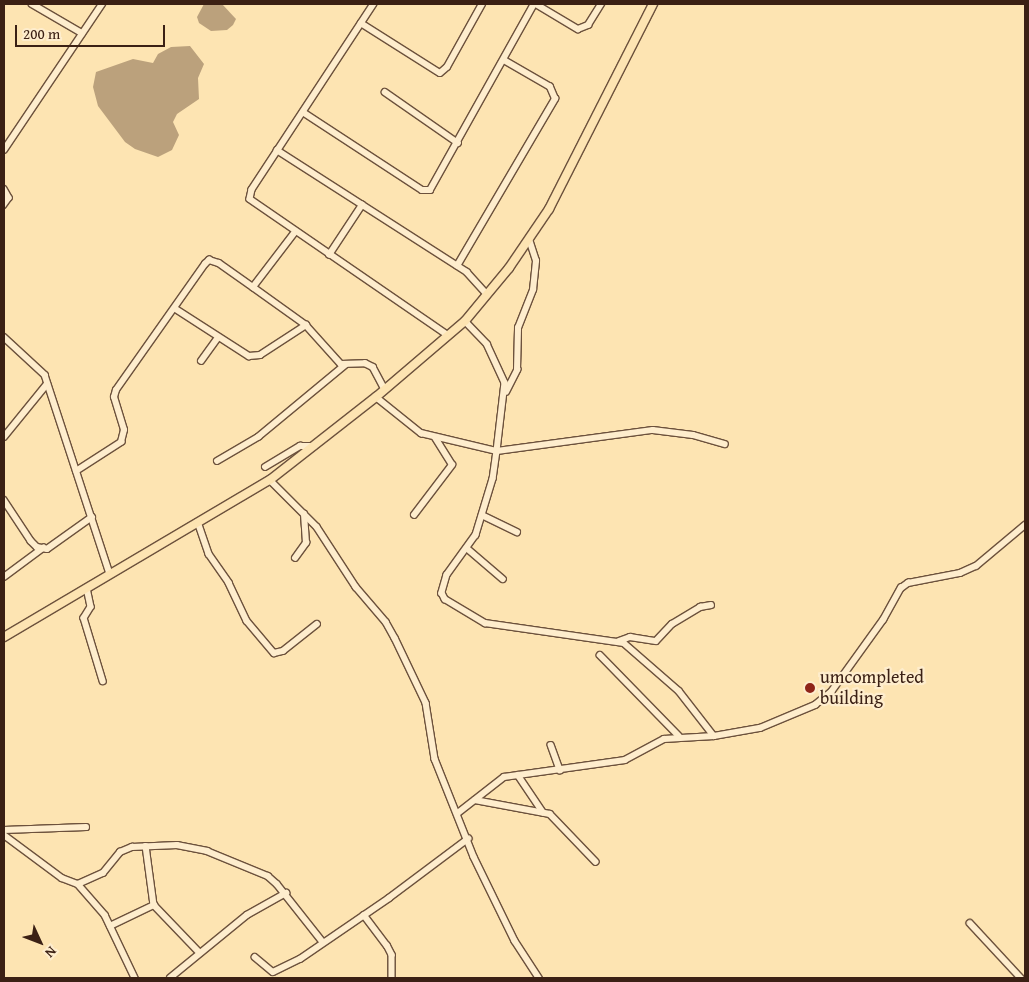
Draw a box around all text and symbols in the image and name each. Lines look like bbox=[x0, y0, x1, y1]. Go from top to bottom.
scale bar bbox=[18, 15, 168, 47]
text: 200 m bbox=[23, 23, 60, 44]
place label: umcompleted building bbox=[820, 667, 924, 710]
marker: umcompleted building bbox=[804, 682, 816, 694]
north arrow bbox=[15, 917, 65, 967]
text: N bbox=[40, 942, 61, 962]

